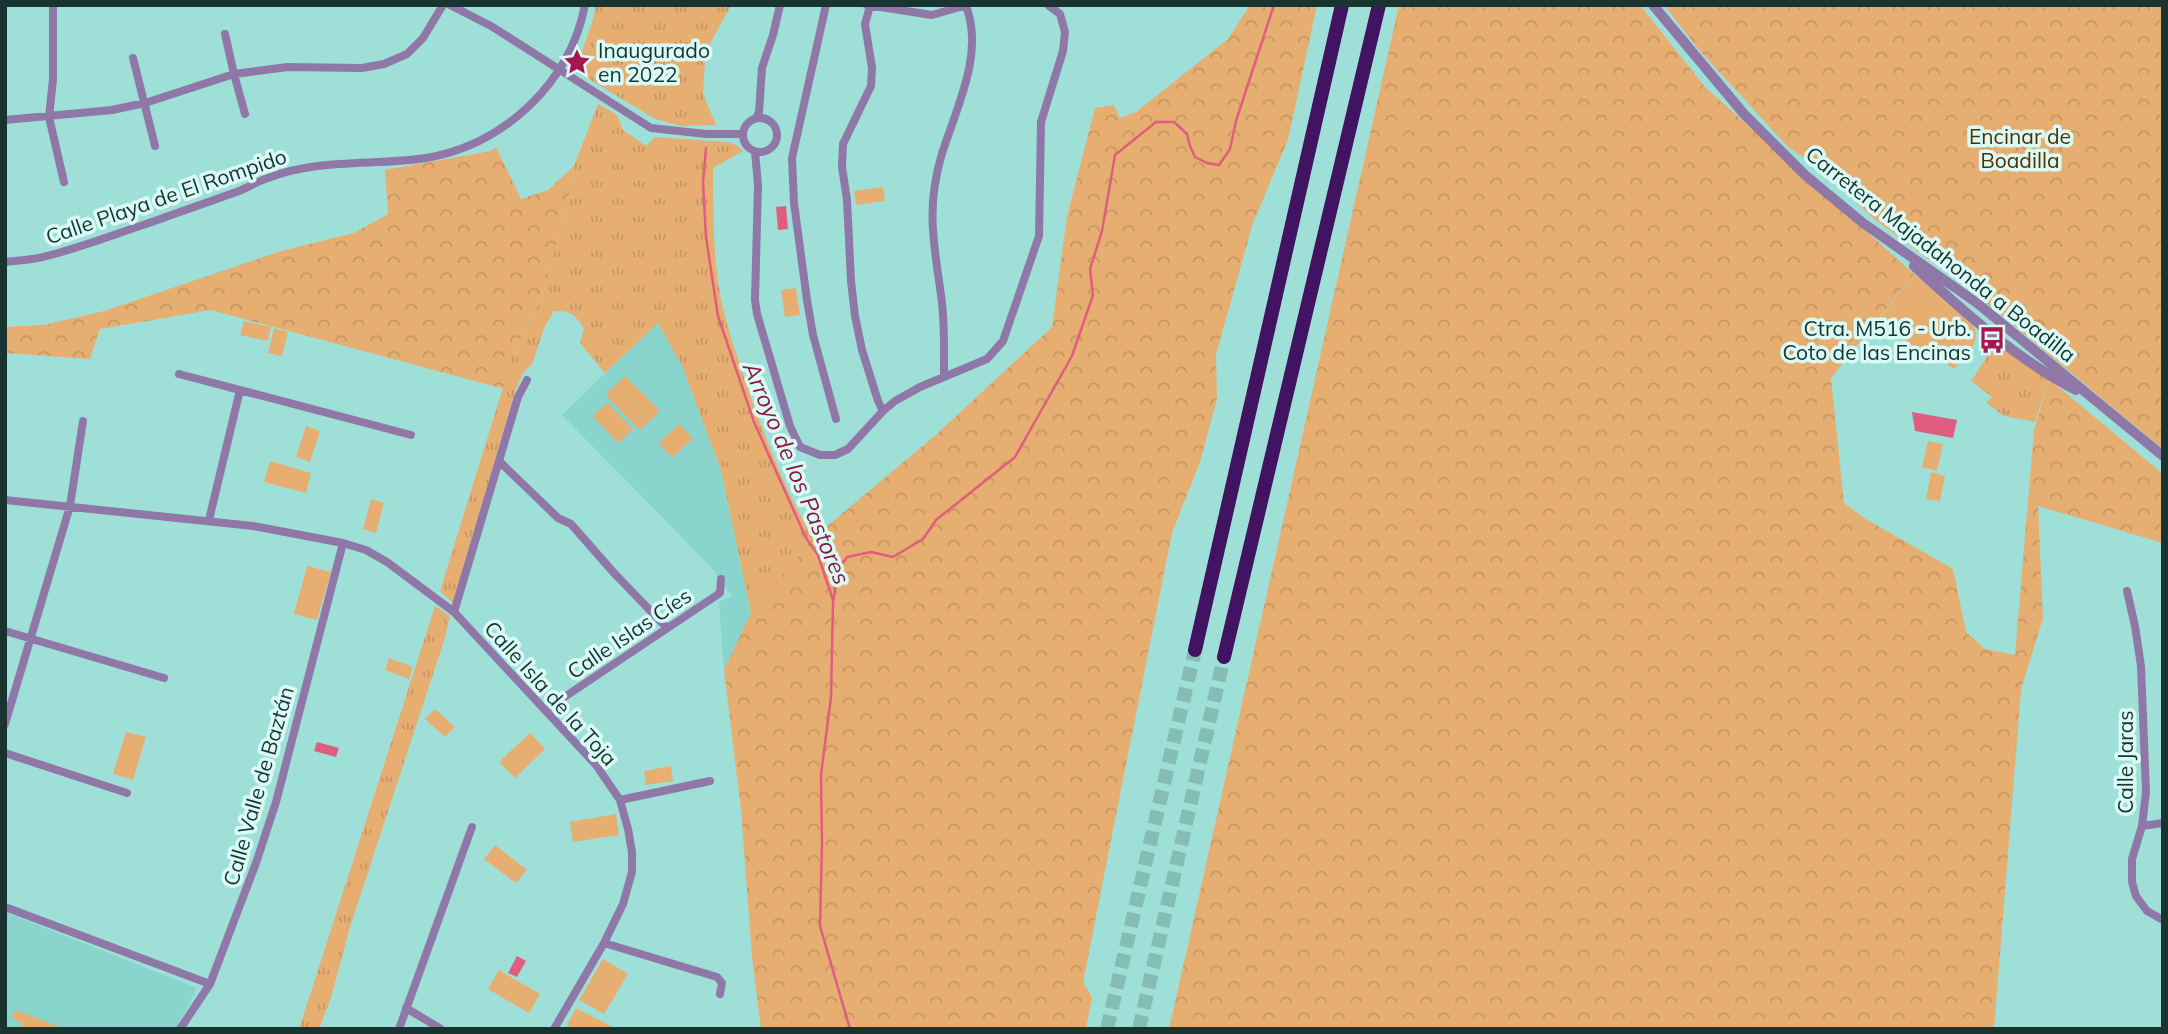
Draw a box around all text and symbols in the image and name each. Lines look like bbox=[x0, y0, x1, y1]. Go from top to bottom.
place label: Inaugurado en 2022 bbox=[598, 37, 710, 87]
place icon: Inaugurado en 2022 bbox=[562, 47, 592, 77]
park label: Encinar de Boadilla bbox=[1969, 123, 2071, 173]
street label: Carretera Majadahonda a Boadilla bbox=[1801, 141, 2081, 367]
street label: Calle Playa de El Rompido bbox=[42, 143, 290, 249]
place label: Ctra. M516 - Urb. Coto de las Encinas bbox=[1782, 315, 1971, 365]
bus stop icon: Ctra. M516 - Urb. Coto de las Encinas bbox=[1977, 325, 2007, 355]
water label: Arroyo de los Pastores bbox=[737, 357, 857, 589]
street label: Calle Islas Cíes bbox=[562, 582, 696, 684]
street label: Calle Isla de la Toja bbox=[479, 615, 623, 771]
street label: Calle Valle de Baztán bbox=[217, 683, 299, 889]
street label: Calle Jaras bbox=[2112, 710, 2138, 814]

